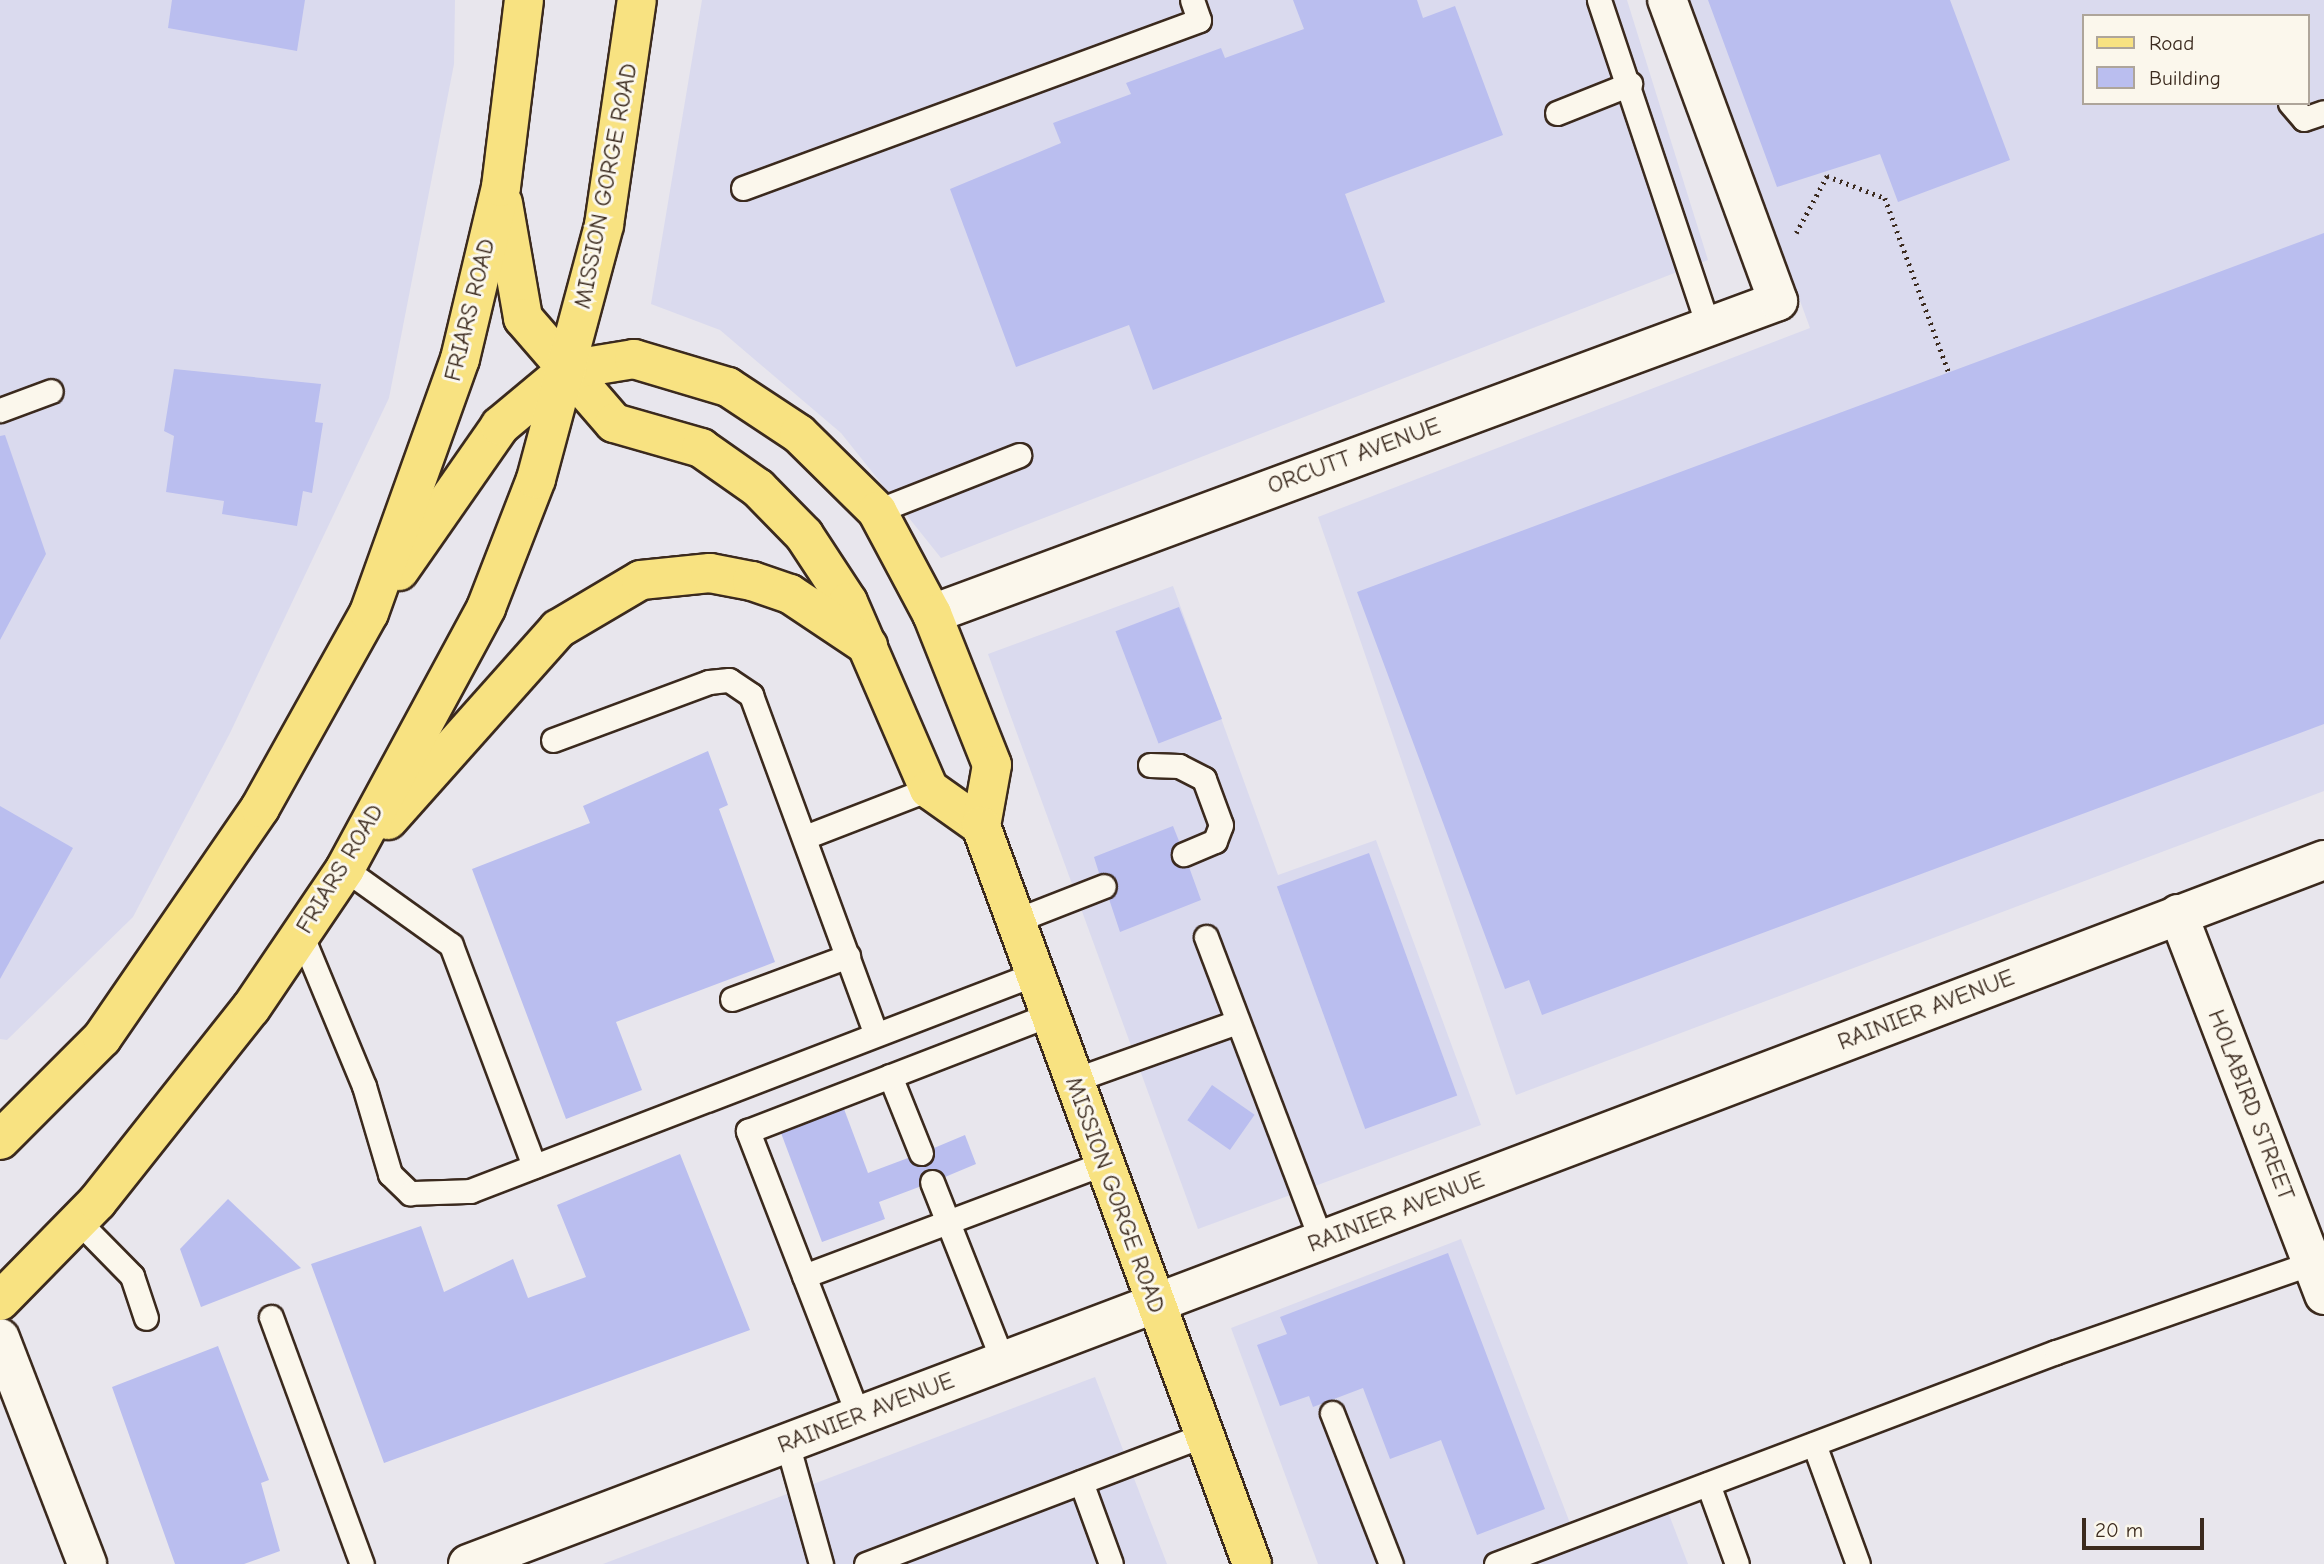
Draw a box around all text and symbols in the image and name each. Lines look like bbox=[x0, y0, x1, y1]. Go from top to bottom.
legend bbox=[2082, 14, 2310, 105]
text: Road bbox=[2149, 31, 2194, 55]
street label: MISSION GORGE ROAD bbox=[568, 61, 644, 311]
text: Building bbox=[2149, 66, 2221, 90]
street label: FRIARS ROAD bbox=[438, 236, 502, 384]
street label: ORCUTT AVENUE bbox=[1264, 411, 1444, 501]
street label: FRIARS ROAD bbox=[290, 799, 390, 939]
street label: RAINIER AVENUE bbox=[1834, 963, 2018, 1057]
street label: HOLABIRD STREET bbox=[2201, 1006, 2301, 1204]
street label: MISSION GORGE ROAD bbox=[1059, 1073, 1171, 1317]
street label: RAINIER AVENUE bbox=[1304, 1165, 1488, 1259]
street label: RAINIER AVENUE bbox=[774, 1366, 958, 1460]
scale bar bbox=[2086, 1504, 2208, 1548]
text: 20 m bbox=[2095, 1518, 2143, 1542]

